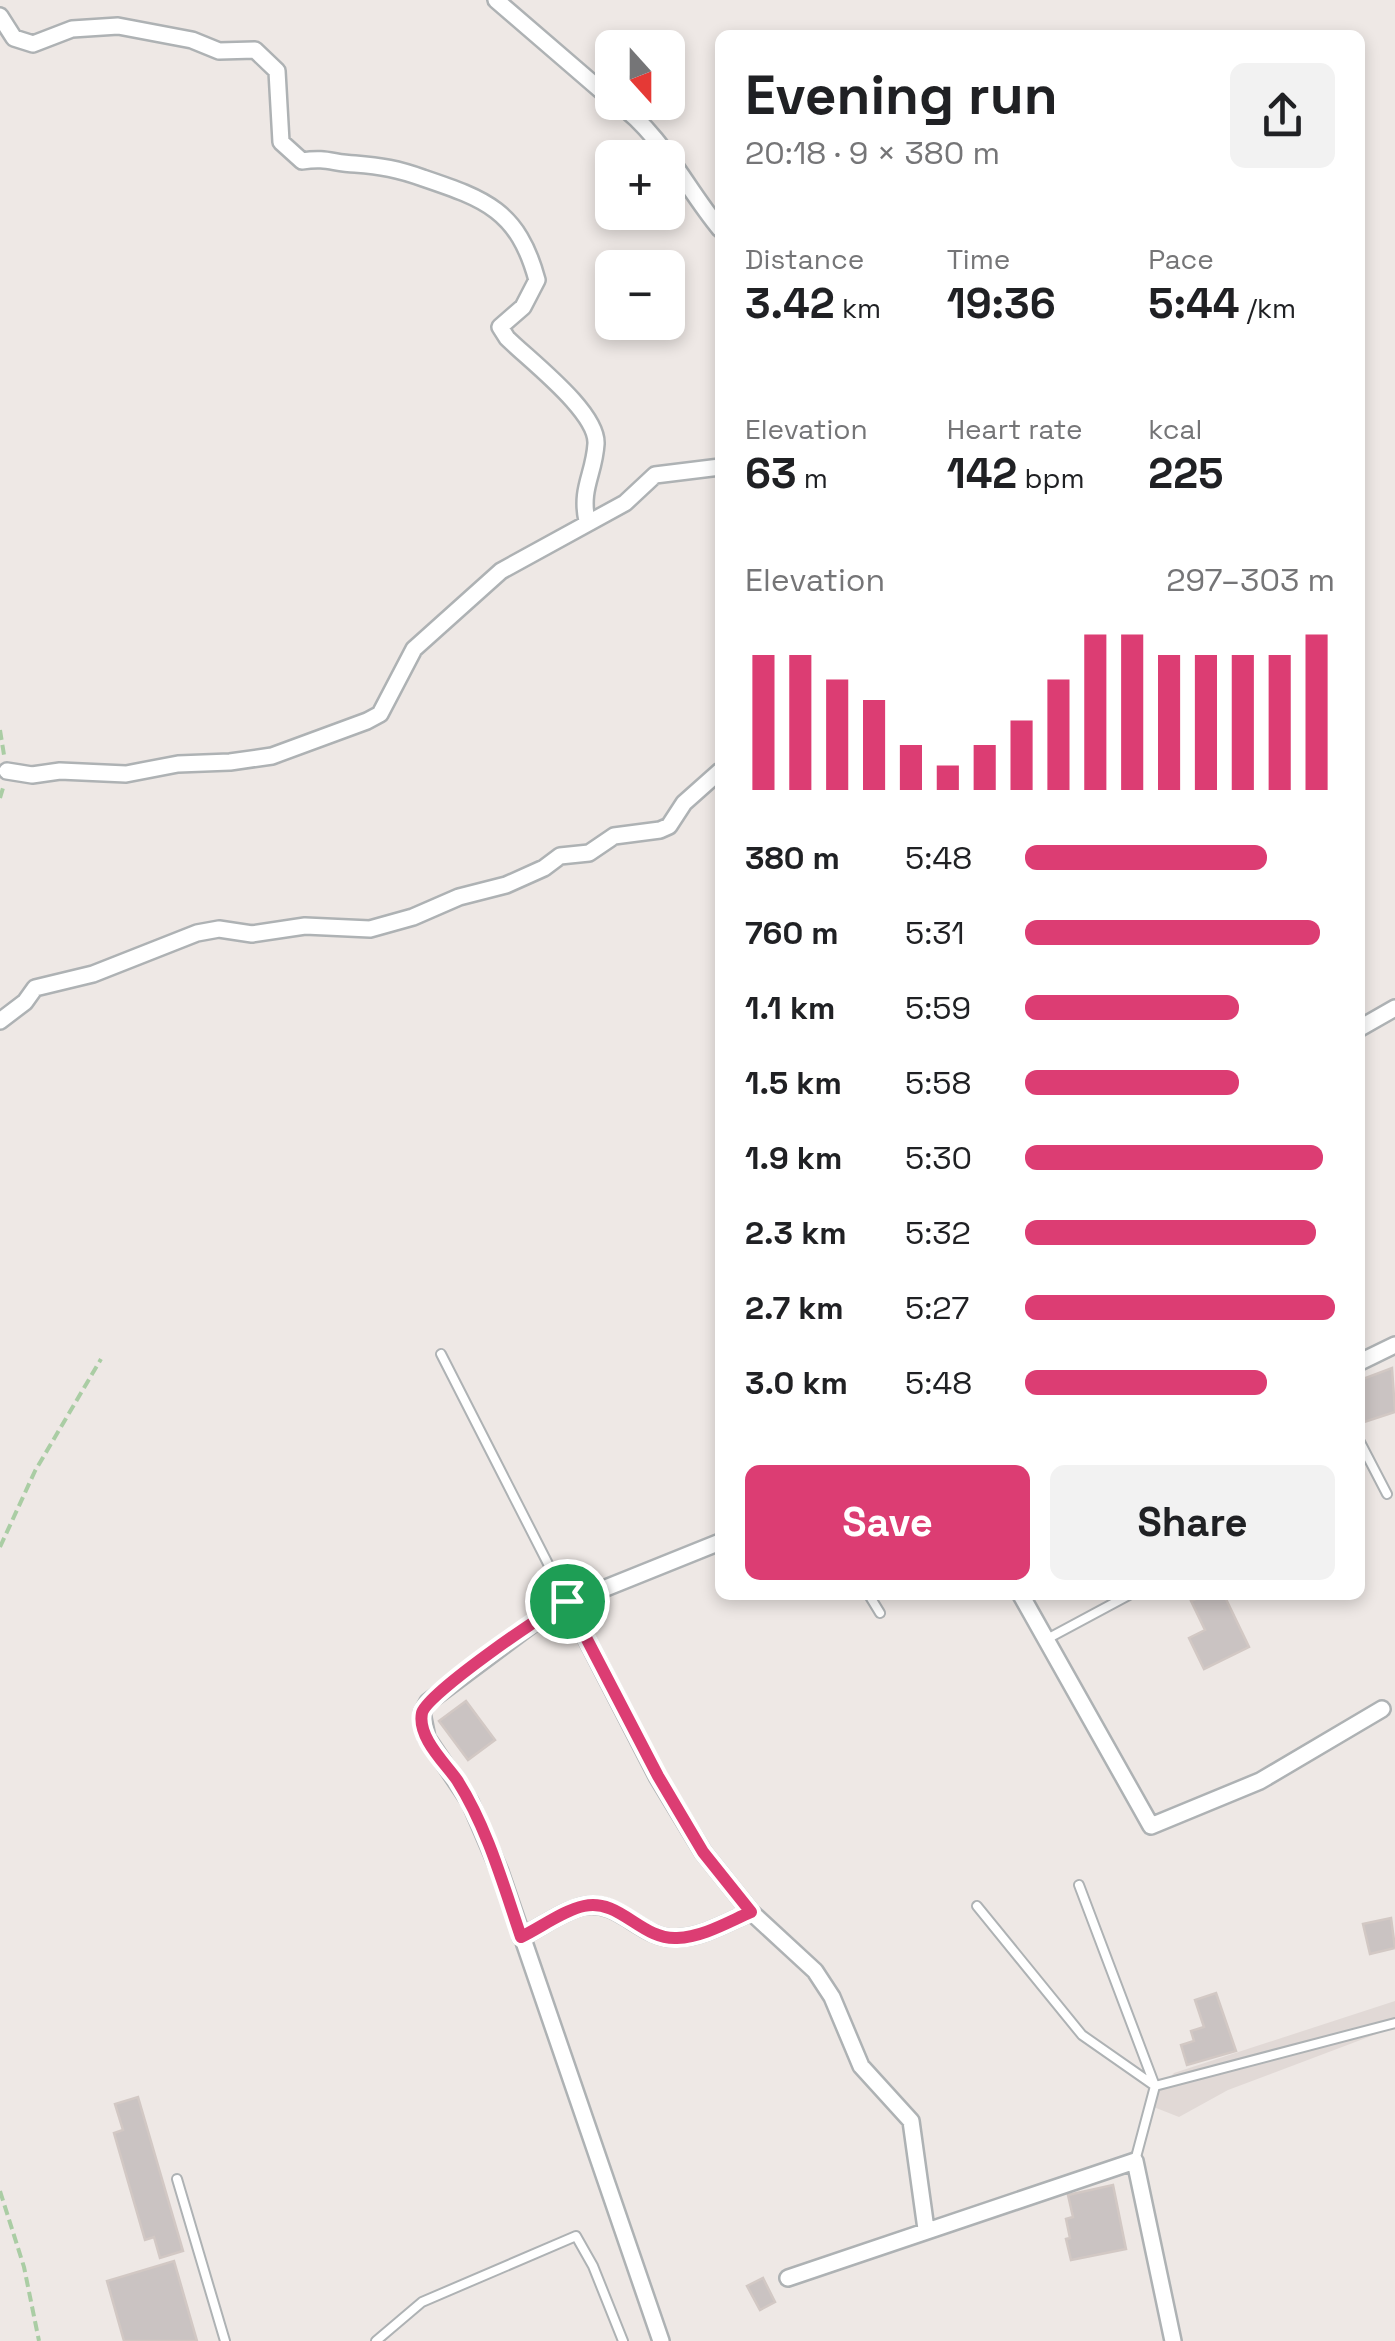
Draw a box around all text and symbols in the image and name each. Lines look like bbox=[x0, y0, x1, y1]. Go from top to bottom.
north arrow bbox=[595, 30, 685, 120]
map controls bbox=[595, 30, 685, 340]
text: Evening run bbox=[745, 60, 1058, 130]
button: share bbox=[1230, 63, 1335, 168]
text: 20:18 · 9 × 380 m bbox=[745, 133, 1000, 173]
button: + bbox=[595, 140, 685, 230]
text: Distance bbox=[745, 241, 864, 277]
text: Time bbox=[947, 241, 1010, 277]
text: Pace bbox=[1148, 241, 1214, 277]
button: − bbox=[595, 250, 685, 340]
text: 3.42 bbox=[745, 277, 835, 330]
text: 19:36 bbox=[947, 277, 1056, 330]
text: 5:44 bbox=[1148, 277, 1239, 330]
text: km bbox=[835, 290, 881, 326]
text: /km bbox=[1239, 290, 1296, 326]
text: Elevation bbox=[745, 411, 868, 447]
text: Heart rate bbox=[947, 411, 1083, 447]
text: kcal bbox=[1148, 411, 1202, 447]
text: 63 bbox=[745, 447, 797, 500]
text: 142 bbox=[947, 447, 1017, 500]
text: 225 bbox=[1148, 447, 1223, 500]
text: m bbox=[797, 460, 828, 496]
text: bpm bbox=[1017, 460, 1085, 496]
text: Elevation bbox=[745, 560, 885, 600]
text: 297–303 m bbox=[1166, 560, 1335, 600]
text: 380 m bbox=[745, 838, 840, 878]
text: 5:48 bbox=[905, 838, 972, 878]
text: 760 m bbox=[745, 913, 839, 953]
text: 5:31 bbox=[905, 913, 965, 953]
text: 1.1 km bbox=[745, 988, 835, 1028]
text: 5:59 bbox=[905, 988, 971, 1028]
text: 1.5 km bbox=[745, 1063, 842, 1103]
text: 5:58 bbox=[905, 1063, 971, 1103]
text: 1.9 km bbox=[745, 1138, 842, 1178]
text: 5:30 bbox=[905, 1138, 972, 1178]
text: 2.3 km bbox=[745, 1213, 847, 1253]
text: 5:32 bbox=[905, 1213, 971, 1253]
text: 2.7 km bbox=[745, 1288, 844, 1328]
text: 5:27 bbox=[905, 1288, 969, 1328]
text: 3.0 km bbox=[745, 1363, 848, 1403]
text: 5:48 bbox=[905, 1363, 972, 1403]
button: Save bbox=[745, 1465, 1030, 1580]
button: Share bbox=[1050, 1465, 1335, 1580]
pin bbox=[525, 1559, 610, 1644]
icon: arrive bbox=[540, 1574, 595, 1629]

